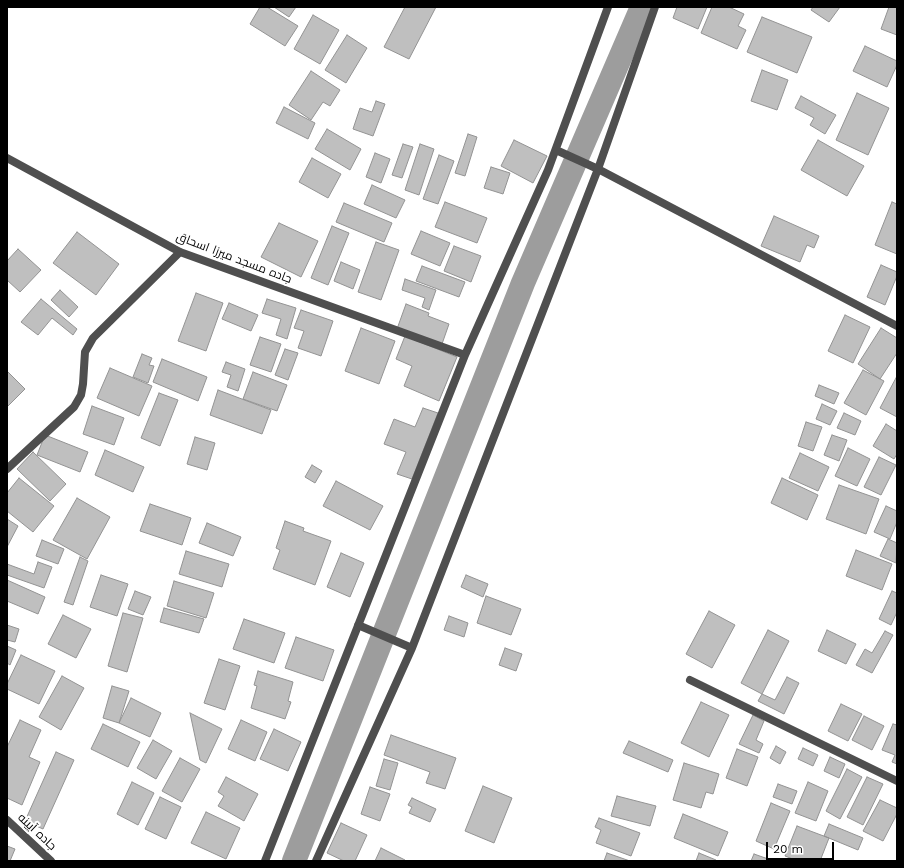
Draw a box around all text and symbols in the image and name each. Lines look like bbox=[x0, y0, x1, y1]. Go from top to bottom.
street label: جاده مسجد ميرزا اسحاق bbox=[174, 229, 294, 287]
street label: جاده آیینه bbox=[15, 811, 59, 853]
scale bar bbox=[768, 834, 836, 860]
text: 20 m bbox=[773, 842, 803, 856]

